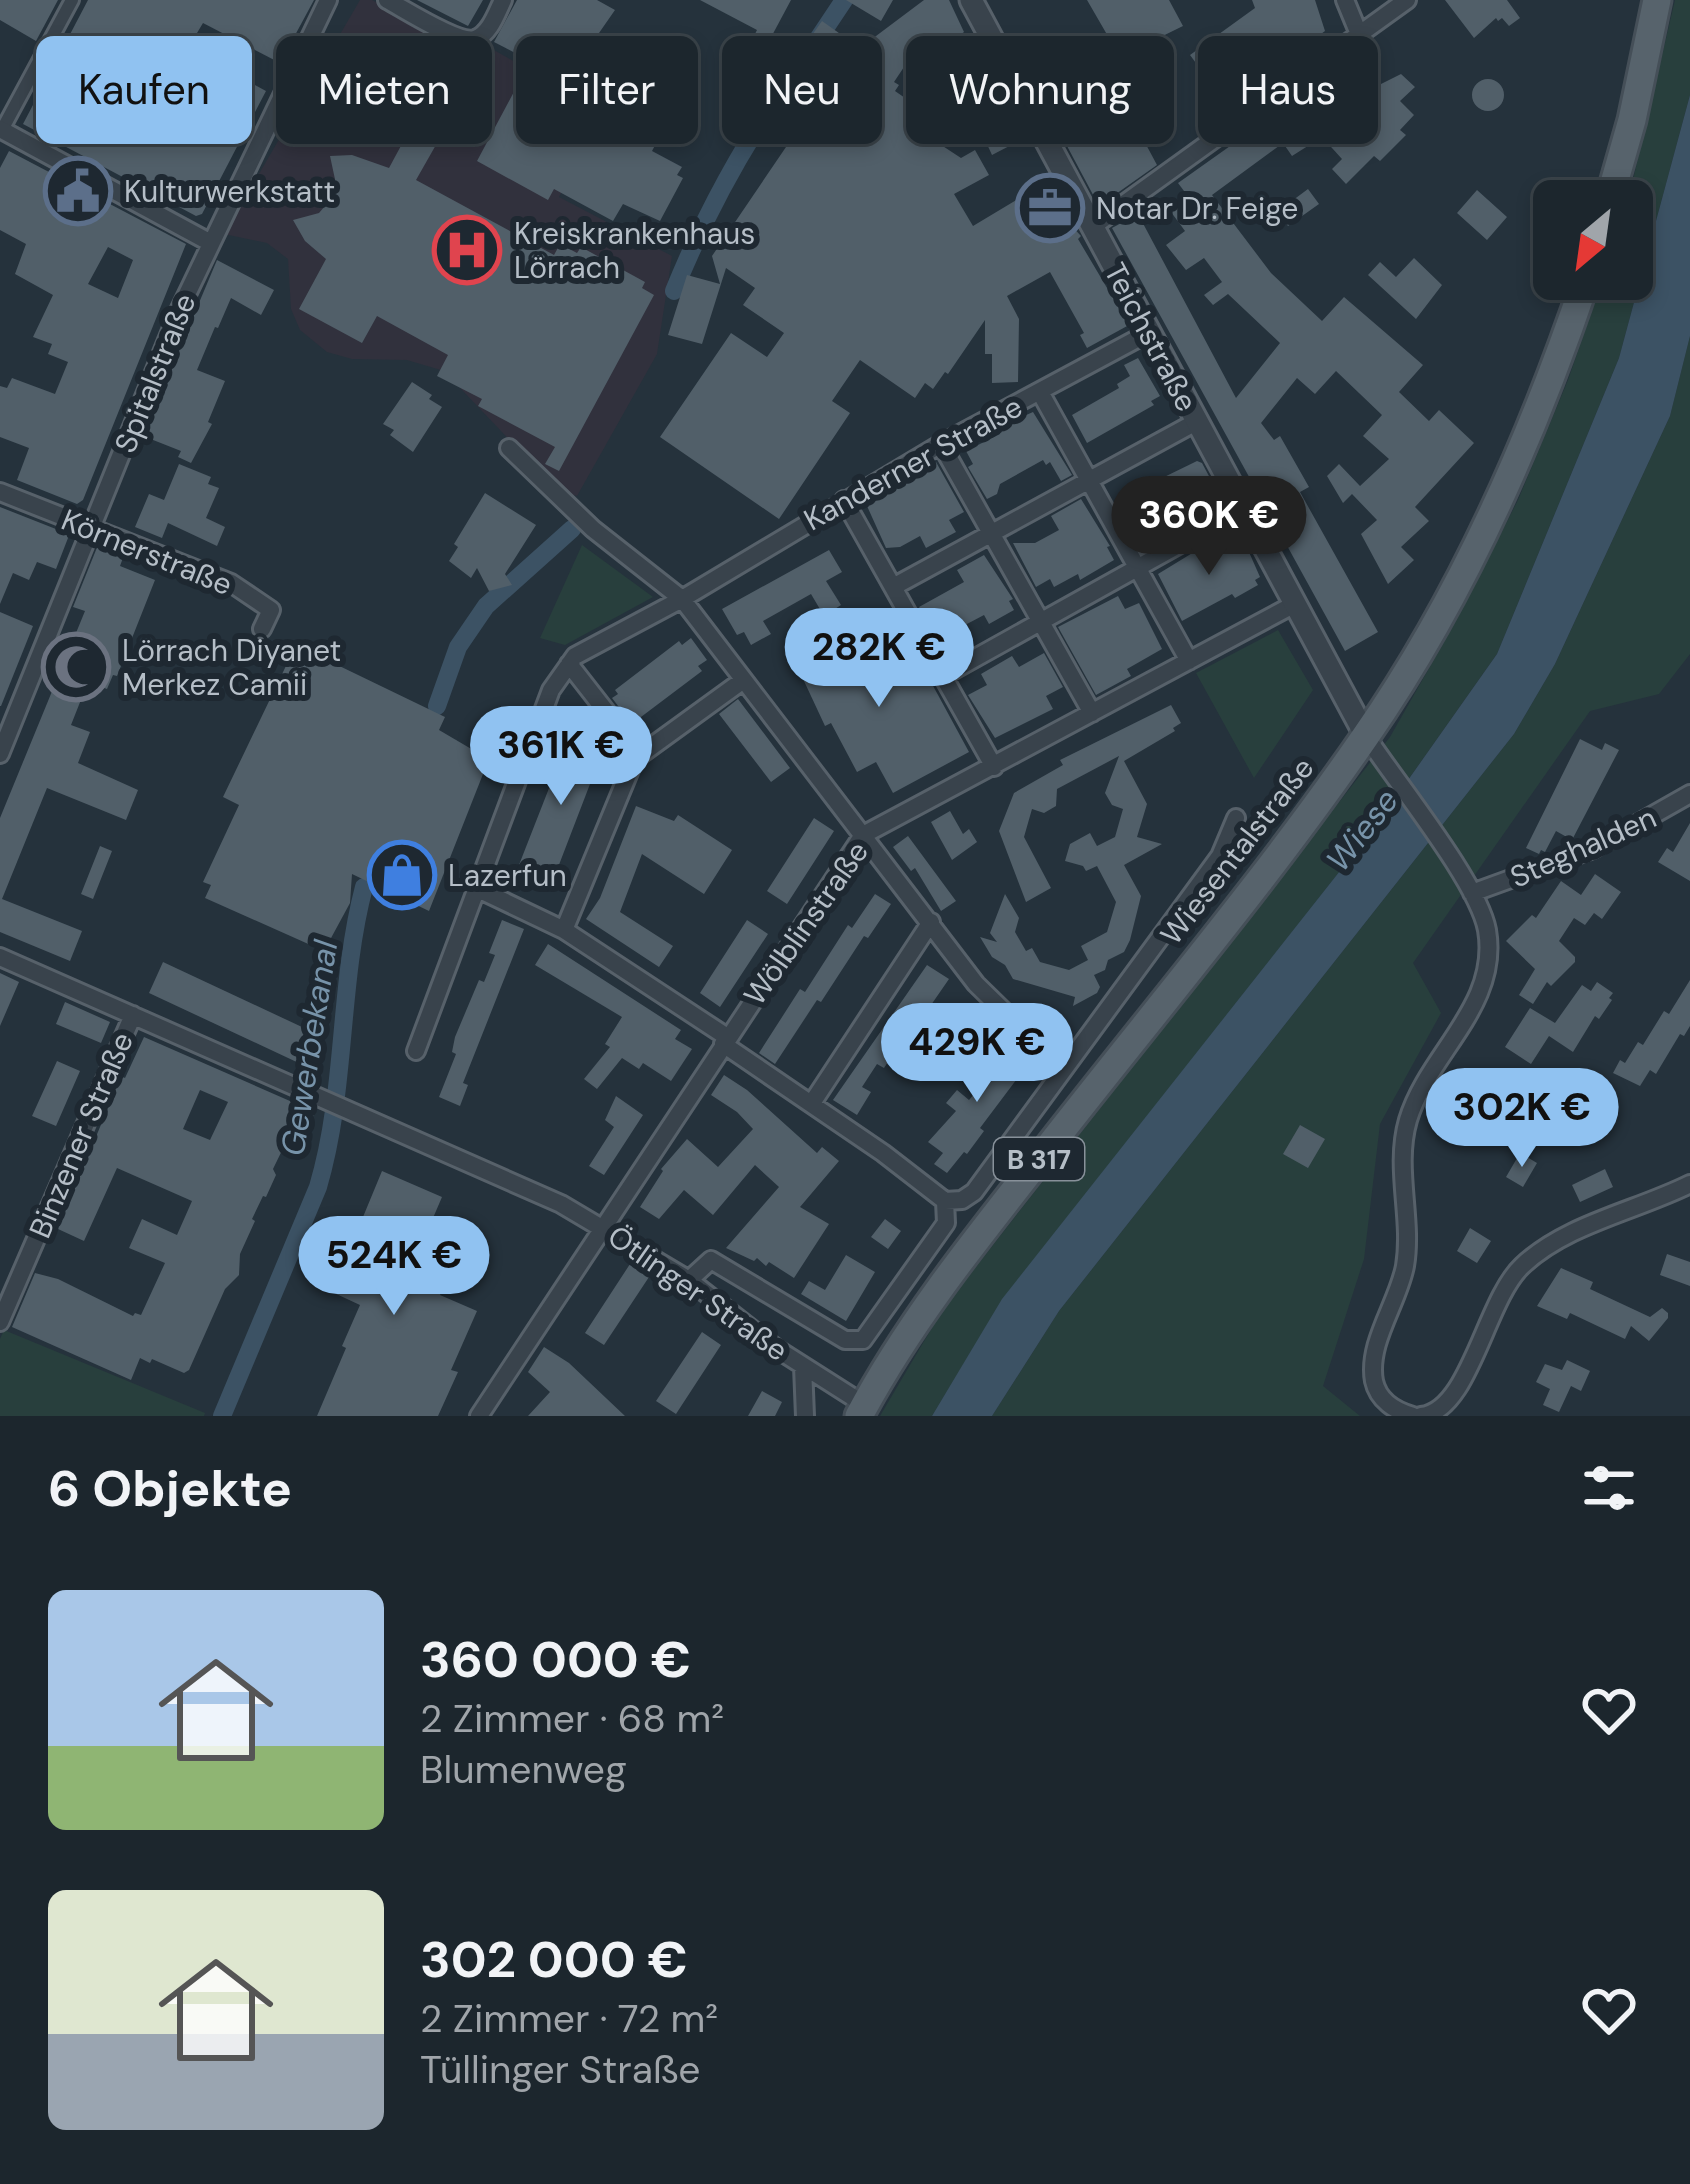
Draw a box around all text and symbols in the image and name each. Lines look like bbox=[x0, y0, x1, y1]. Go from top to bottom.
chip: Kaufen bbox=[36, 36, 252, 144]
chip: Mieten bbox=[276, 36, 492, 144]
chip: Filter bbox=[516, 36, 698, 144]
chip: Neu bbox=[722, 36, 882, 144]
chip: Wohnung bbox=[906, 36, 1174, 144]
chip: Haus bbox=[1198, 36, 1378, 144]
public building icon: Kulturwerkstatt bbox=[43, 156, 113, 226]
place label: Kulturwerkstatt bbox=[124, 172, 335, 211]
office icon: Notar Dr. Feige bbox=[1015, 173, 1085, 243]
north arrow bbox=[1533, 180, 1653, 300]
map controls bbox=[1533, 180, 1653, 300]
place label: Notar Dr. Feige bbox=[1096, 189, 1298, 228]
place label: Kreiskrankenhaus Lörrach bbox=[514, 214, 755, 287]
hospital icon: Kreiskrankenhaus Lörrach bbox=[432, 215, 502, 285]
street label: Teichstraße bbox=[1096, 256, 1206, 418]
street label: Spitalstraße bbox=[105, 288, 205, 458]
street label: Kanderner Straße bbox=[797, 387, 1029, 539]
pin: 360K € bbox=[1111, 476, 1307, 578]
text: 360K € bbox=[1138, 489, 1280, 540]
street label: Körnerstraße bbox=[56, 500, 238, 604]
pin: 282K € bbox=[781, 608, 977, 710]
text: 282K € bbox=[812, 621, 946, 672]
place label: Lörrach Diyanet Merkez Camii bbox=[122, 631, 341, 704]
mosque icon: Lörrach Diyanet Merkez Camii bbox=[41, 632, 111, 702]
pin: 361K € bbox=[463, 706, 659, 808]
text: 361K € bbox=[497, 719, 625, 770]
street label: Wiesentalstraße bbox=[1152, 749, 1322, 953]
water label: Wiese bbox=[1316, 780, 1408, 880]
street label: Steghalden bbox=[1504, 798, 1662, 896]
street label: Wölblinstraße bbox=[735, 833, 877, 1013]
shop icon: Lazerfun bbox=[367, 840, 437, 910]
place label: Lazerfun bbox=[448, 856, 567, 895]
water label: Gewerbekanal bbox=[271, 937, 347, 1159]
pin: 429K € bbox=[879, 1003, 1075, 1105]
text: 429K € bbox=[908, 1016, 1046, 1067]
street label: Binzener Straße bbox=[20, 1026, 142, 1244]
pin: 302K € bbox=[1424, 1068, 1620, 1170]
text: 302K € bbox=[1453, 1081, 1591, 1132]
road number: B 317 bbox=[994, 1138, 1084, 1180]
pin: 524K € bbox=[296, 1216, 492, 1318]
street label: Ötlinger Straße bbox=[600, 1216, 796, 1370]
text: 524K € bbox=[325, 1229, 463, 1280]
text: 6 Objekte bbox=[48, 1455, 292, 1522]
icon: filters bbox=[1576, 1455, 1642, 1521]
text: 360 000 € bbox=[420, 1626, 691, 1693]
icon: home bbox=[144, 1638, 288, 1782]
icon: heart bbox=[1576, 1677, 1642, 1743]
text: 2 Zimmer · 68 m² bbox=[420, 1693, 724, 1744]
text: Blumenweg bbox=[420, 1744, 627, 1795]
text: 302 000 € bbox=[420, 1926, 688, 1993]
icon: home bbox=[144, 1938, 288, 2082]
icon: heart bbox=[1576, 1977, 1642, 2043]
text: 2 Zimmer · 72 m² bbox=[420, 1993, 718, 2044]
text: Tüllinger Straße bbox=[420, 2044, 700, 2095]

